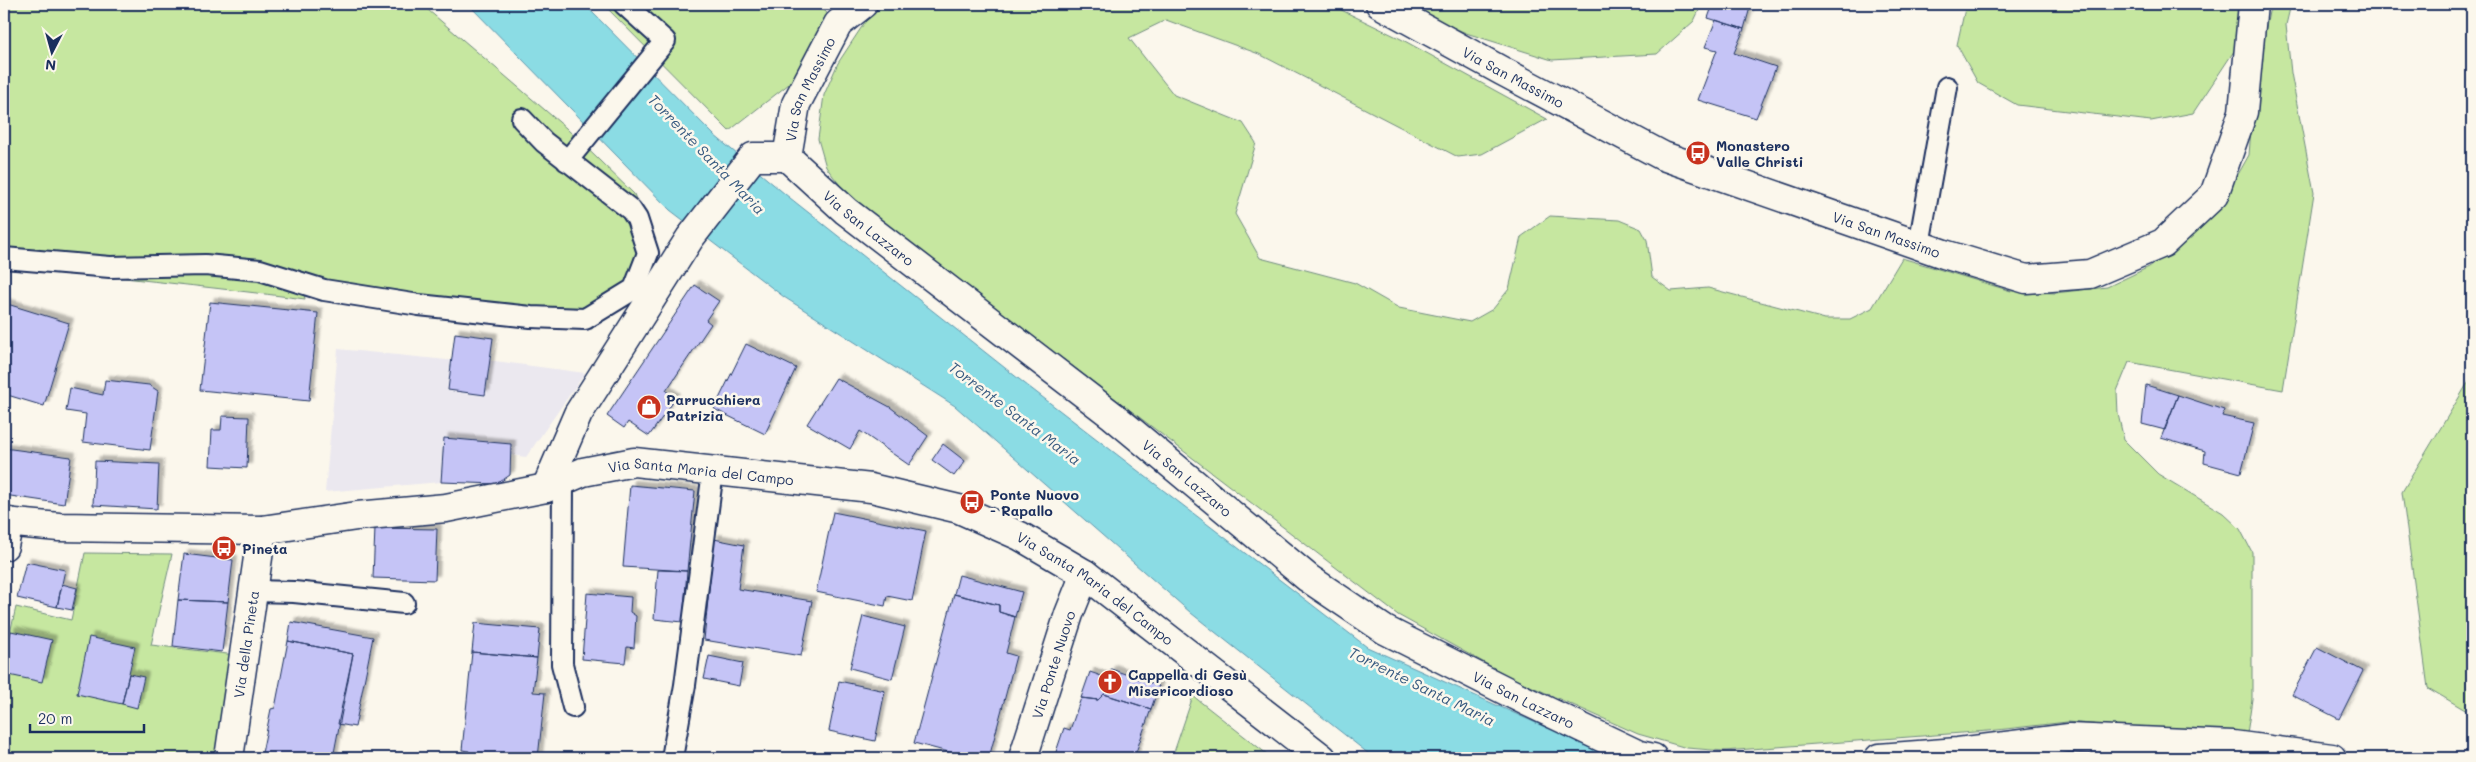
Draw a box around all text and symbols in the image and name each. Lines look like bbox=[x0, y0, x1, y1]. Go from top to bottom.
north arrow bbox=[28, 28, 78, 78]
street label: Via San Massimo bbox=[780, 34, 839, 143]
street label: Via San Massimo bbox=[1459, 42, 1568, 112]
text: N bbox=[44, 55, 57, 75]
water label: Torrente Santa Maria bbox=[644, 89, 770, 219]
place label: Monastero Valle Christi bbox=[1716, 136, 1803, 171]
bus stop icon: Monastero Valle Christi bbox=[1685, 140, 1711, 166]
street label: Via San Lazzaro bbox=[819, 185, 918, 270]
street label: Via San Massimo bbox=[1830, 206, 1943, 261]
water label: Torrente Santa Maria bbox=[945, 357, 1085, 469]
place label: Parrucchiera Patrizia bbox=[666, 390, 761, 425]
shop icon: Parrucchiera Patrizia bbox=[636, 394, 662, 420]
street label: Via San Lazzaro bbox=[1138, 435, 1236, 521]
street label: Via Santa Maria del Campo bbox=[606, 453, 795, 489]
place label: Ponte Nuovo - Rapallo bbox=[990, 485, 1079, 520]
bus stop icon: Ponte Nuovo - Rapallo bbox=[959, 489, 985, 515]
street label: Via Santa Maria del Campo bbox=[1013, 527, 1178, 649]
bus stop icon: Pineta bbox=[211, 535, 237, 561]
place label: Pineta bbox=[242, 539, 288, 558]
street label: Via della Pineta bbox=[228, 589, 263, 699]
street label: Via Ponte Nuovo bbox=[1027, 608, 1079, 721]
water label: Torrente Santa Maria bbox=[1346, 642, 1498, 730]
place label: Cappella di Gesù Misericordioso bbox=[1128, 665, 1247, 700]
street label: Via San Lazzaro bbox=[1470, 666, 1578, 732]
church icon: Cappella di Gesù Misericordioso bbox=[1097, 669, 1123, 695]
scale bar bbox=[30, 702, 144, 734]
text: 20 m bbox=[38, 708, 72, 728]

